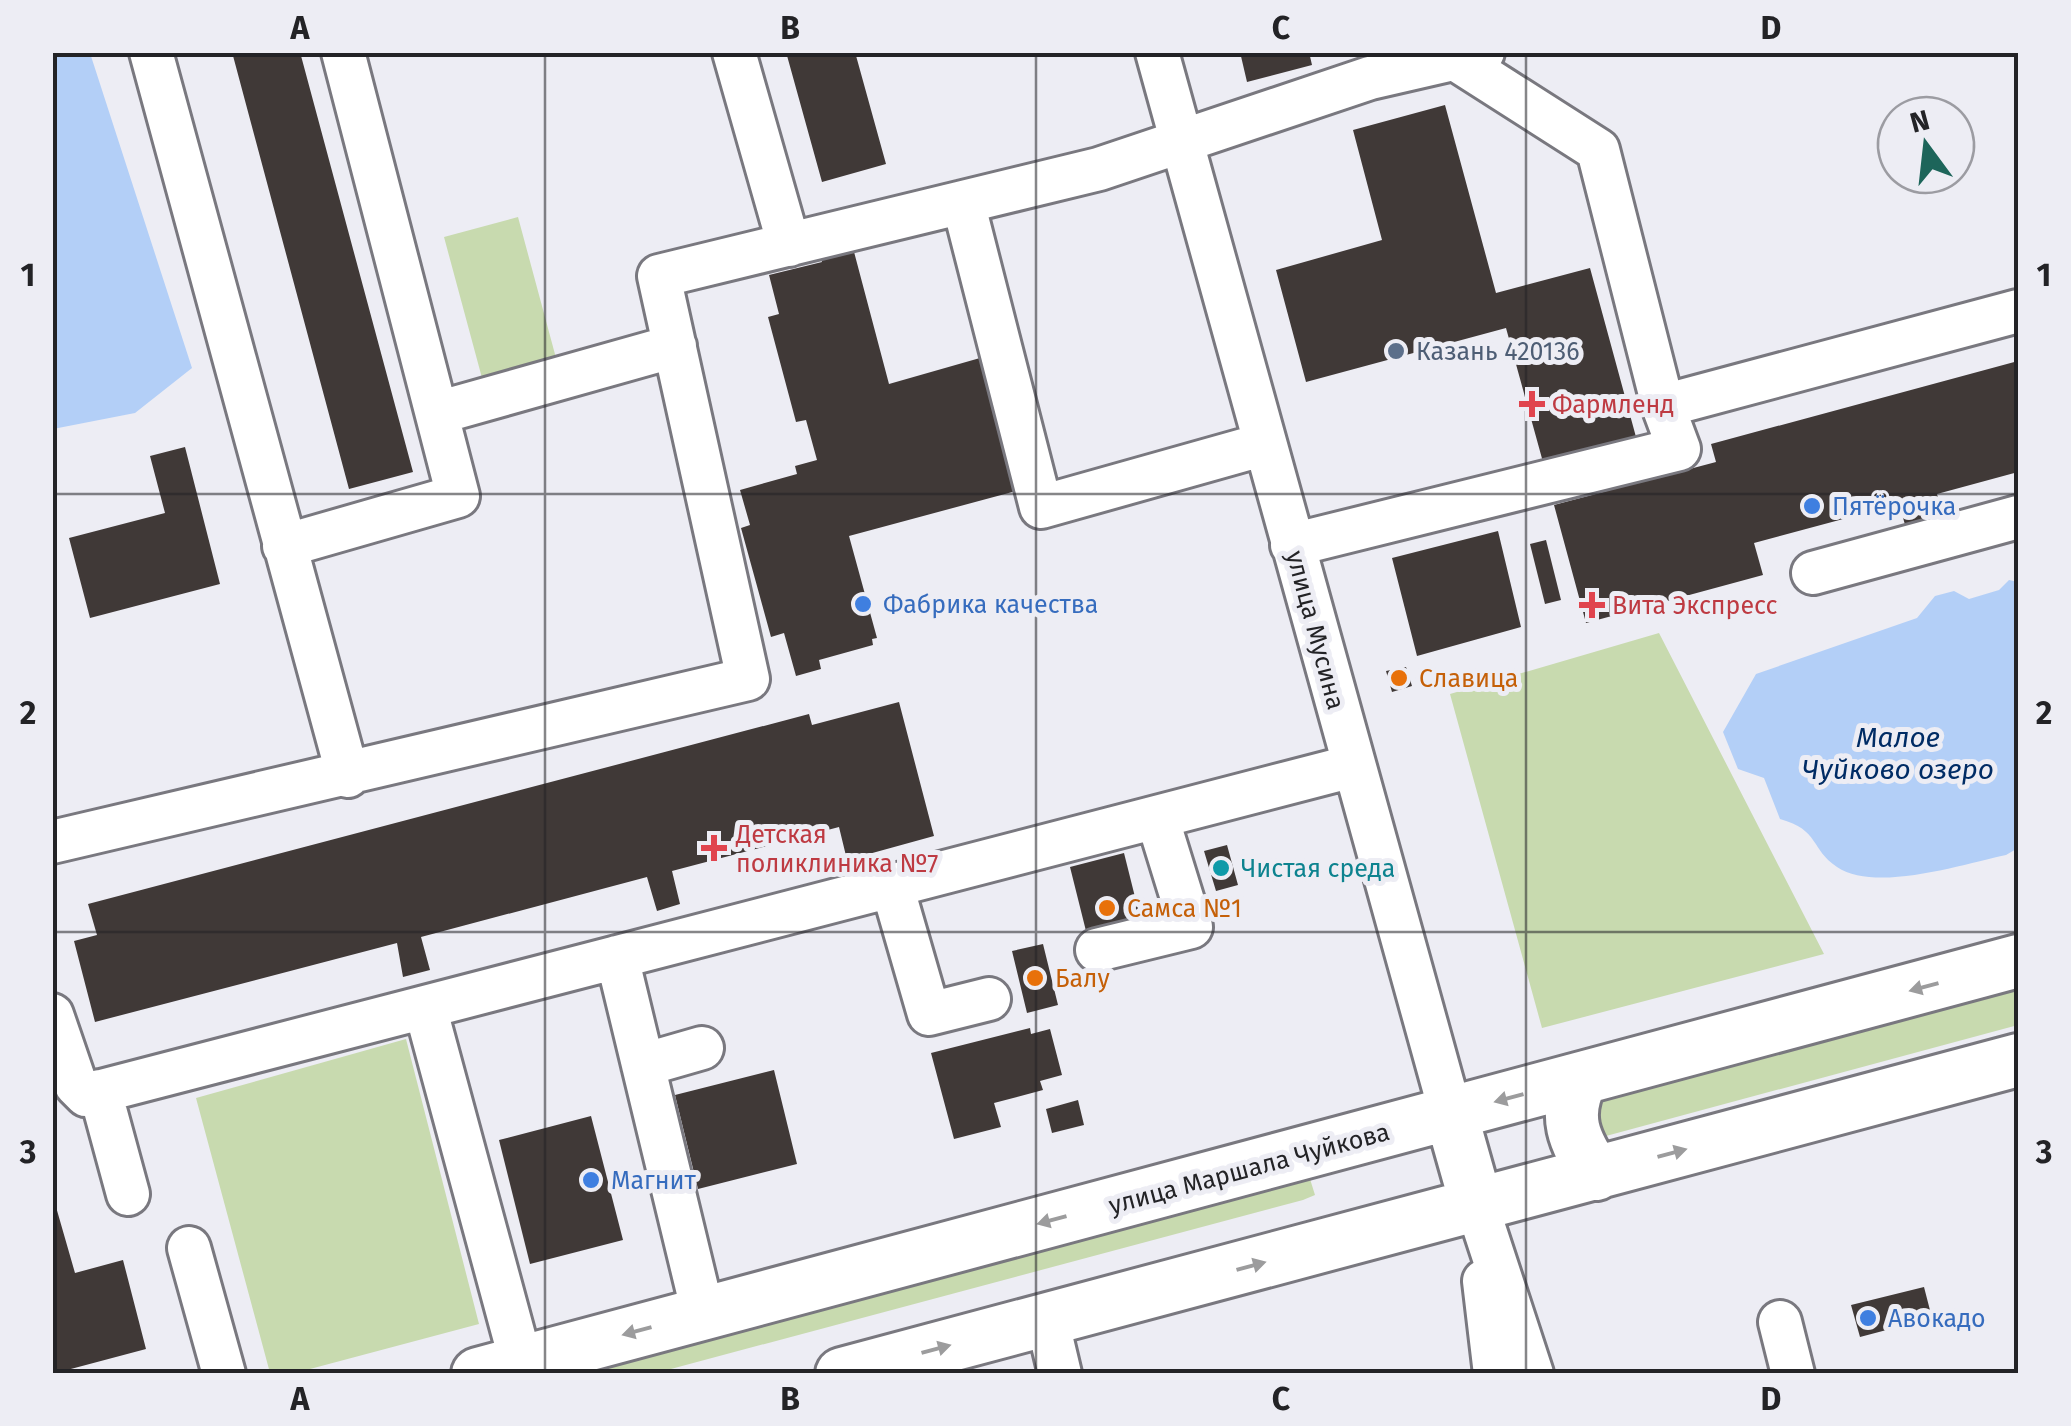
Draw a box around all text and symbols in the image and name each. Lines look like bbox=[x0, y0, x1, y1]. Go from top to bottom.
text: A bbox=[290, 9, 311, 47]
text: B bbox=[780, 9, 800, 47]
text: C bbox=[1272, 9, 1291, 47]
text: D bbox=[1761, 9, 1781, 47]
north arrow bbox=[1876, 95, 1976, 195]
text: N bbox=[1906, 103, 1933, 140]
text: 1 bbox=[21, 256, 35, 294]
text: 1 bbox=[2037, 256, 2051, 294]
place label: Казань 420136 bbox=[1416, 337, 1579, 367]
marker: Казань 420136 bbox=[1385, 340, 1407, 362]
place label: Фармленд bbox=[1552, 390, 1674, 420]
marker: Фармленд bbox=[1521, 393, 1543, 415]
place label: Пятёрочка bbox=[1832, 492, 1956, 522]
marker: Пятёрочка bbox=[1801, 495, 1823, 517]
street label: улица Мусина bbox=[1279, 548, 1351, 713]
place label: Фабрика качества bbox=[883, 590, 1098, 620]
place label: Вита Экспресс bbox=[1612, 591, 1778, 621]
marker: Фабрика качества bbox=[852, 593, 874, 615]
marker: Вита Экспресс bbox=[1581, 594, 1603, 616]
place label: Славица bbox=[1419, 664, 1518, 694]
marker: Славица bbox=[1388, 667, 1410, 689]
text: 2 bbox=[20, 694, 36, 732]
text: 2 bbox=[2036, 694, 2052, 732]
water label: Малое Чуйково озеро bbox=[1802, 721, 1994, 786]
place label: Детская поликлиника №7 bbox=[735, 820, 938, 879]
marker: Детская поликлиника №7 bbox=[701, 835, 727, 861]
place label: Чистая среда bbox=[1241, 854, 1395, 884]
marker: Чистая среда bbox=[1210, 857, 1232, 879]
place label: Самса №1 bbox=[1127, 894, 1242, 924]
marker: Самса №1 bbox=[1096, 897, 1118, 919]
place label: Балу bbox=[1055, 964, 1110, 994]
marker: Балу bbox=[1024, 967, 1046, 989]
one-way arrow bbox=[1908, 979, 1939, 995]
one-way arrow bbox=[1493, 1091, 1524, 1106]
street label: улица Маршала Чуйкова bbox=[1105, 1117, 1393, 1221]
text: 3 bbox=[19, 1133, 36, 1171]
text: 3 bbox=[2035, 1133, 2052, 1171]
one-way arrow bbox=[1657, 1145, 1688, 1161]
place label: Магнит bbox=[611, 1166, 697, 1196]
marker: Магнит bbox=[580, 1169, 602, 1191]
one-way arrow bbox=[1036, 1213, 1067, 1229]
one-way arrow bbox=[1235, 1257, 1266, 1273]
place label: Авокадо bbox=[1888, 1304, 1986, 1334]
marker: Авокадо bbox=[1857, 1307, 1879, 1329]
one-way arrow bbox=[621, 1324, 652, 1340]
one-way arrow bbox=[921, 1340, 952, 1356]
text: A bbox=[290, 1380, 311, 1418]
text: B bbox=[780, 1380, 800, 1418]
text: C bbox=[1272, 1380, 1291, 1418]
text: D bbox=[1761, 1380, 1781, 1418]

